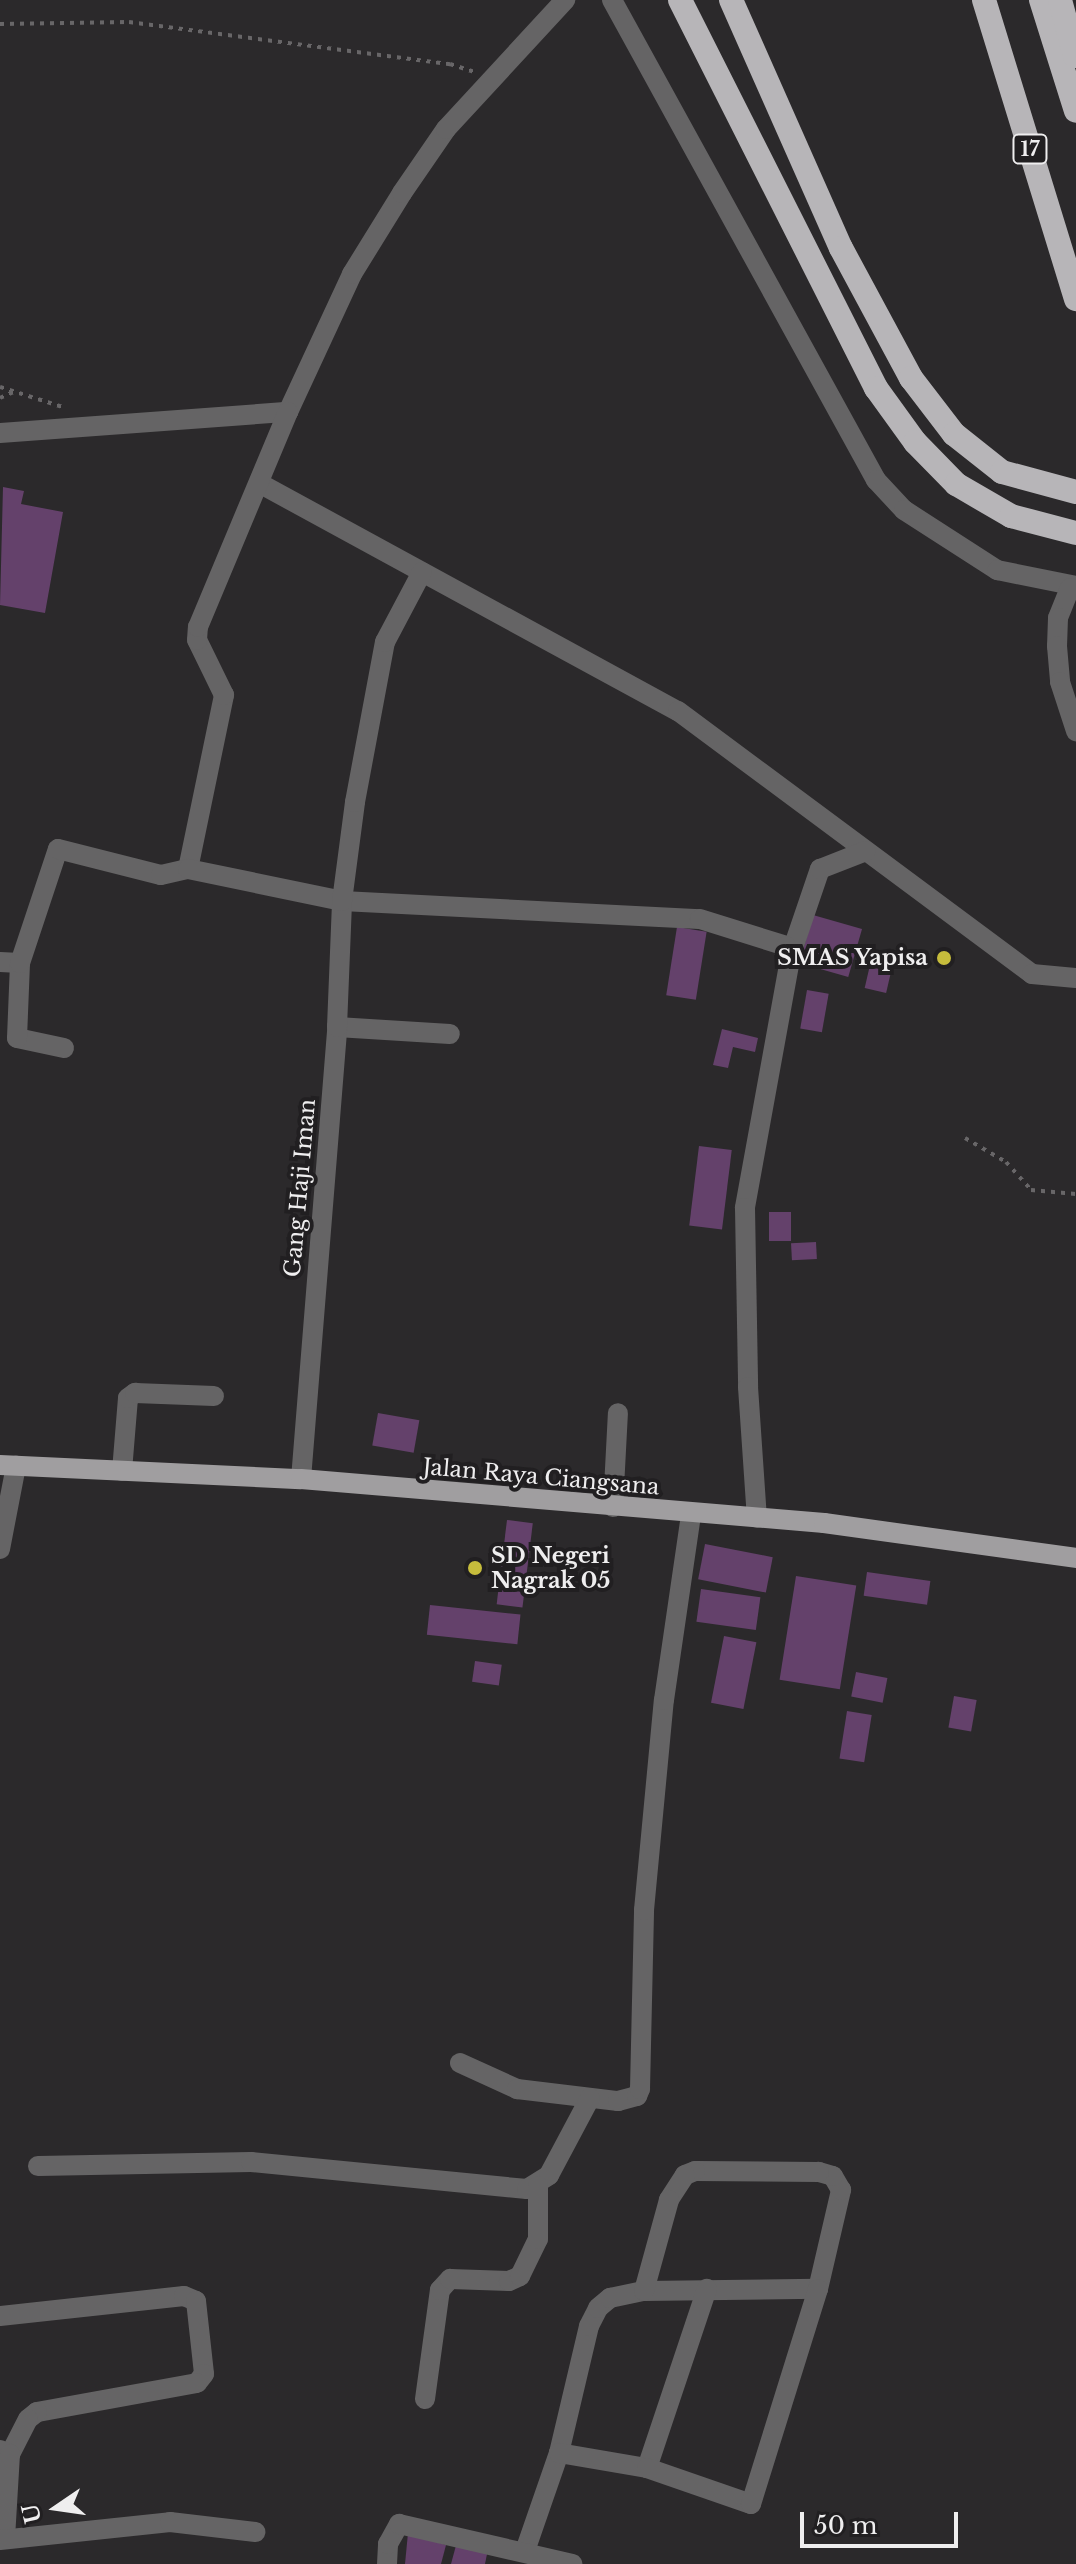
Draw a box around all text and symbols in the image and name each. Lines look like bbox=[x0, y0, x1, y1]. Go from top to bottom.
road number: 17 bbox=[1012, 133, 1048, 165]
place label: SMAS Yapisa bbox=[776, 945, 928, 971]
marker: SMAS Yapisa bbox=[935, 949, 953, 967]
street label: Gang Haji Iman bbox=[279, 1098, 321, 1278]
street label: Jalan Raya Ciangsana bbox=[422, 1453, 660, 1501]
place label: SD Negeri Nagrak 05 bbox=[491, 1542, 611, 1594]
marker: SD Negeri Nagrak 05 bbox=[466, 1559, 484, 1577]
north arrow bbox=[16, 2468, 96, 2548]
scale bar bbox=[804, 2496, 962, 2546]
text: U bbox=[17, 2501, 47, 2526]
text: 50 m bbox=[814, 2511, 877, 2540]

